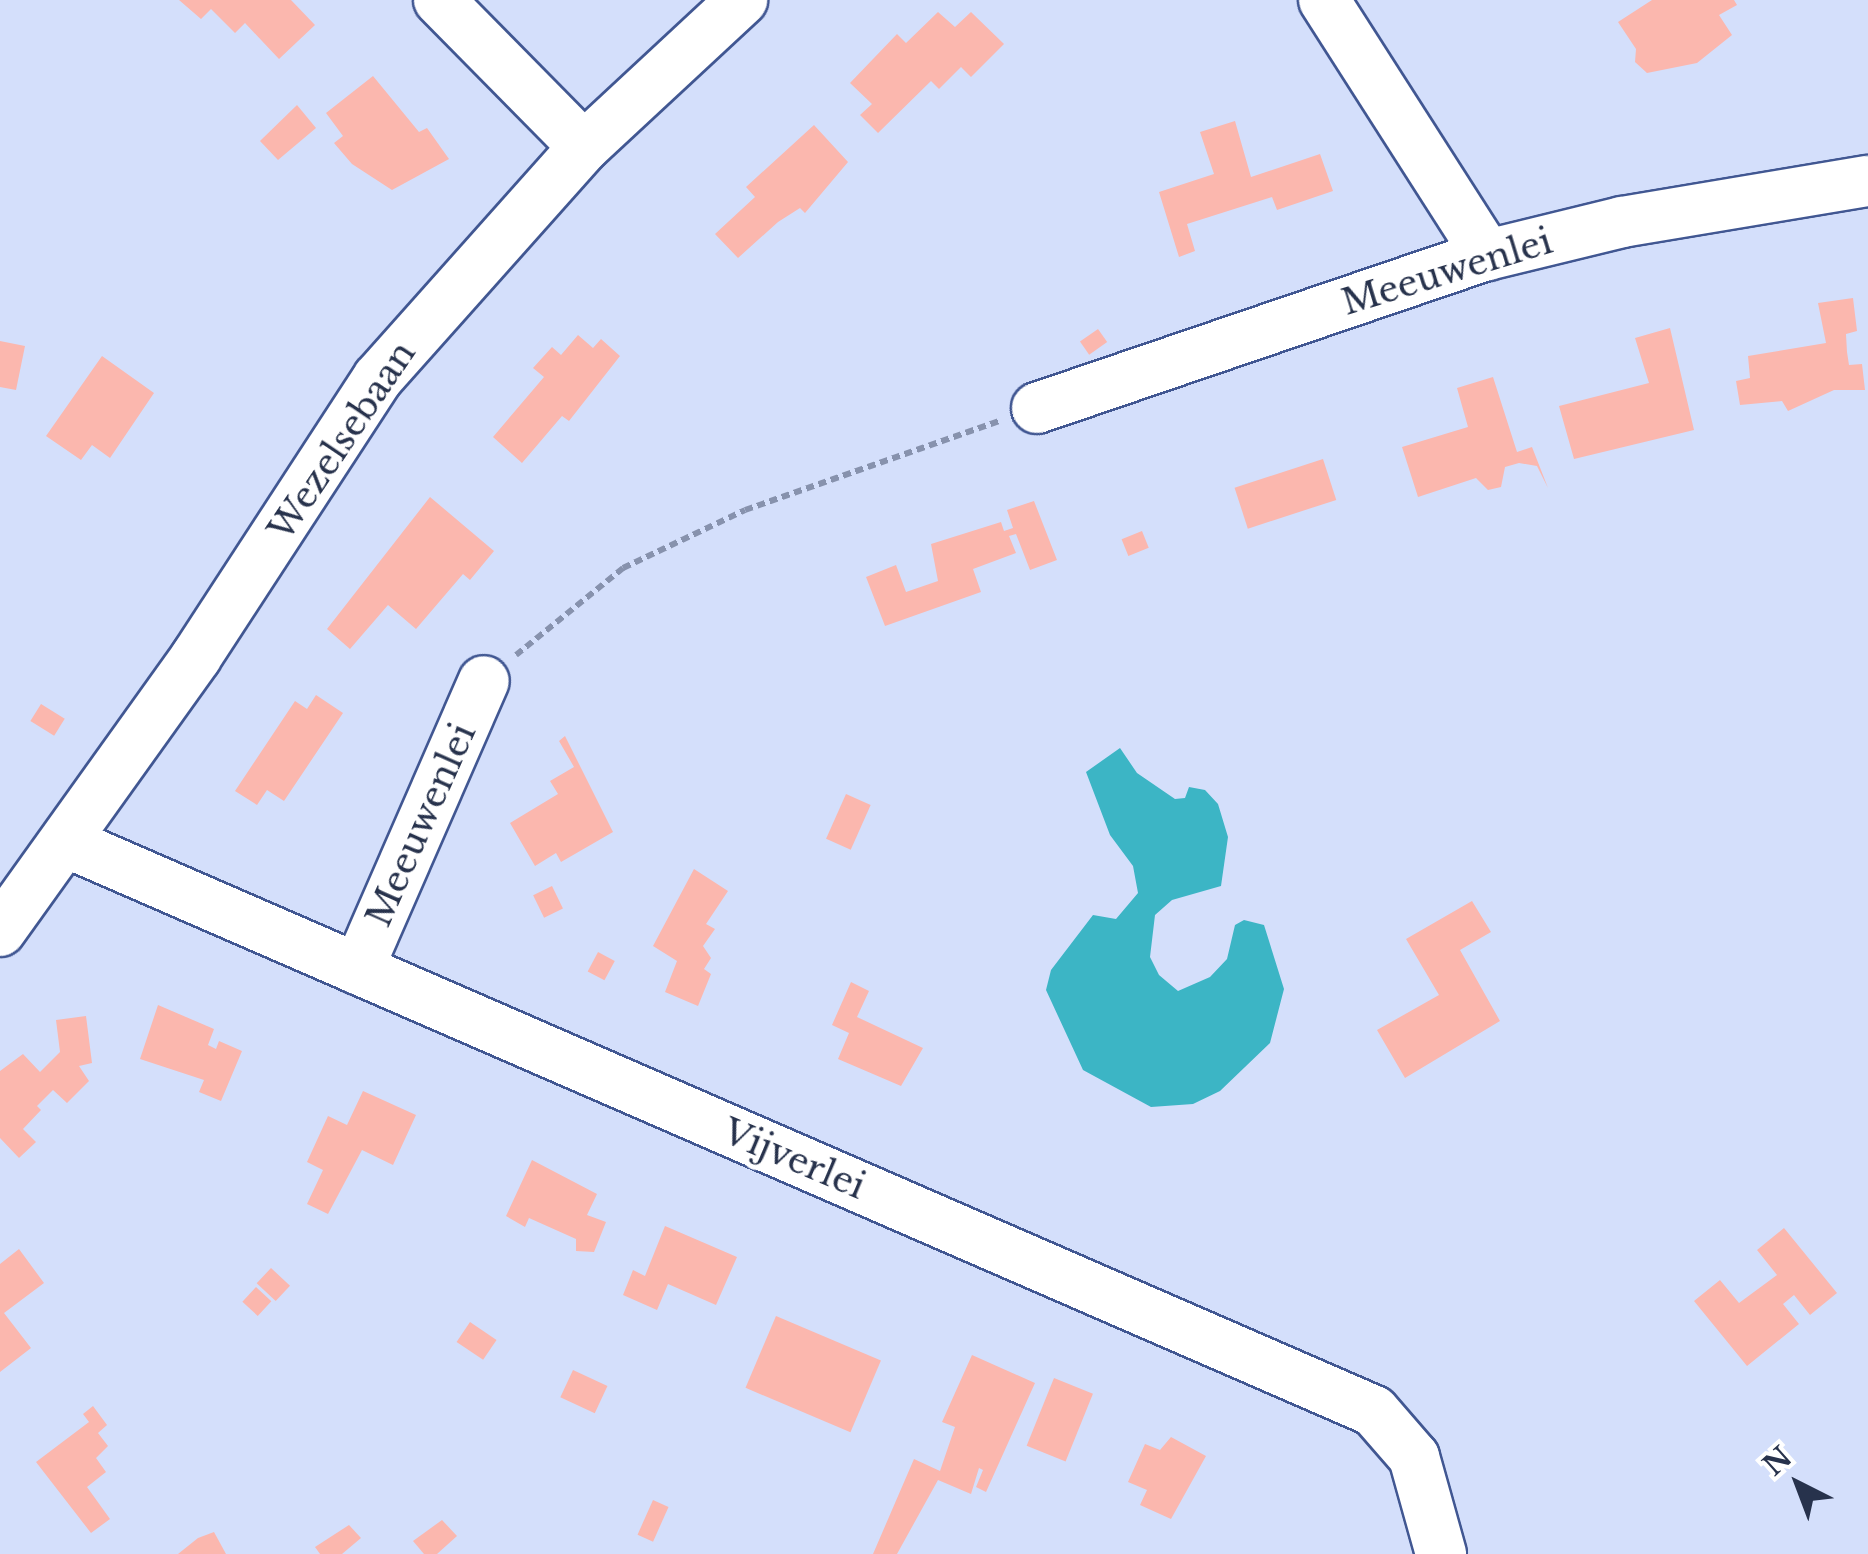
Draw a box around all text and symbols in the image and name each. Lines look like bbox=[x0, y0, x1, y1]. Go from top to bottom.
street label: Meeuwenlei bbox=[1337, 220, 1557, 324]
street label: Wezelsebaan bbox=[260, 333, 424, 549]
street label: Meeuwenlei bbox=[358, 717, 484, 933]
street label: Vijverlei bbox=[717, 1110, 871, 1208]
north arrow bbox=[1748, 1434, 1848, 1534]
text: N bbox=[1756, 1440, 1799, 1483]

